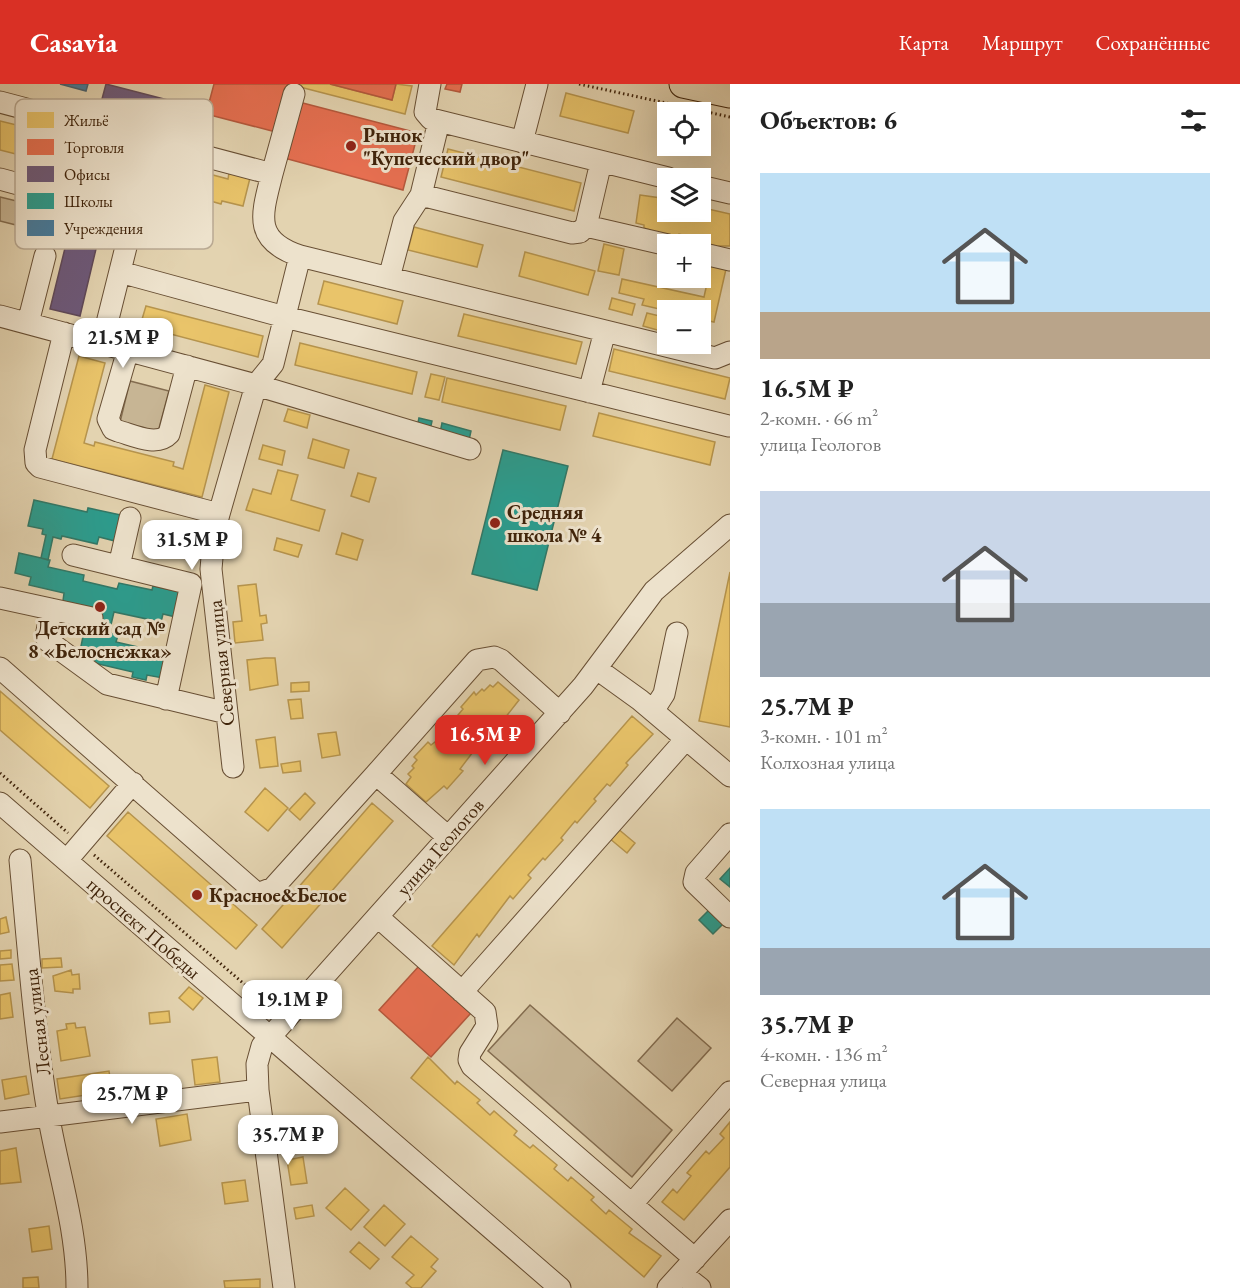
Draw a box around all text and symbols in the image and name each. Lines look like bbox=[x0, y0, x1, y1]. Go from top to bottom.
text: Casavia bbox=[30, 24, 118, 60]
text: Карта bbox=[899, 29, 949, 56]
text: Маршрут bbox=[982, 29, 1063, 56]
text: Сохранённые bbox=[1096, 29, 1210, 56]
legend bbox=[15, 99, 213, 249]
map controls bbox=[657, 102, 711, 354]
button: locate bbox=[657, 102, 711, 156]
text: Объектов: 6 bbox=[760, 103, 897, 137]
icon: filters bbox=[1177, 104, 1210, 137]
text: Жильё bbox=[63, 110, 109, 131]
place label: Рынок "Купеческий двор" bbox=[363, 122, 529, 171]
text: Торговля bbox=[64, 137, 124, 158]
marker: Рынок "Купеческий двор" bbox=[344, 139, 358, 153]
text: Офисы bbox=[64, 164, 110, 185]
button: layers bbox=[657, 168, 711, 222]
text: Школы bbox=[64, 191, 113, 212]
icon: home bbox=[931, 212, 1039, 320]
text: Учреждения bbox=[63, 218, 143, 239]
button: + bbox=[657, 234, 711, 288]
button: − bbox=[657, 300, 711, 354]
pin: 21.5M ₽ bbox=[68, 318, 178, 369]
text: 21.5M ₽ bbox=[87, 324, 159, 350]
text: 16.5M ₽ bbox=[760, 371, 854, 405]
text: 2-комн. · 66 m² bbox=[760, 405, 878, 431]
text: улица Геологов bbox=[760, 431, 881, 457]
place label: Средняя школа № 4 bbox=[507, 499, 602, 548]
marker: Средняя школа № 4 bbox=[488, 516, 502, 530]
pin: 31.5M ₽ bbox=[137, 520, 247, 571]
text: 31.5M ₽ bbox=[156, 526, 228, 552]
icon: home bbox=[931, 530, 1039, 638]
street label: Северная улица bbox=[201, 599, 241, 727]
marker: Детский сад № 8 «Белоснежка» bbox=[93, 600, 107, 614]
place label: Детский сад № 8 «Белоснежка» bbox=[28, 615, 172, 664]
text: 25.7M ₽ bbox=[760, 689, 854, 723]
pin: 16.5M ₽ bbox=[430, 715, 540, 766]
text: 16.5M ₽ bbox=[449, 721, 521, 747]
text: 3-комн. · 101 m² bbox=[760, 723, 888, 749]
text: Колхозная улица bbox=[760, 749, 895, 775]
street label: улица Геологов bbox=[390, 793, 490, 901]
icon: home bbox=[931, 848, 1039, 956]
street label: проспект Победы bbox=[82, 871, 206, 985]
place label: Красное&Белое bbox=[209, 882, 347, 908]
marker: Красное&Белое bbox=[190, 888, 204, 902]
street label: Лесная улица bbox=[18, 967, 56, 1077]
pin: 19.1M ₽ bbox=[237, 980, 347, 1031]
text: 19.1M ₽ bbox=[256, 986, 328, 1012]
text: 35.7M ₽ bbox=[760, 1007, 854, 1041]
text: 4-комн. · 136 m² bbox=[760, 1041, 888, 1067]
text: Северная улица bbox=[760, 1067, 887, 1093]
pin: 25.7M ₽ bbox=[77, 1074, 187, 1125]
text: 25.7M ₽ bbox=[96, 1080, 168, 1106]
pin: 35.7M ₽ bbox=[233, 1115, 343, 1166]
text: 35.7M ₽ bbox=[252, 1121, 324, 1147]

